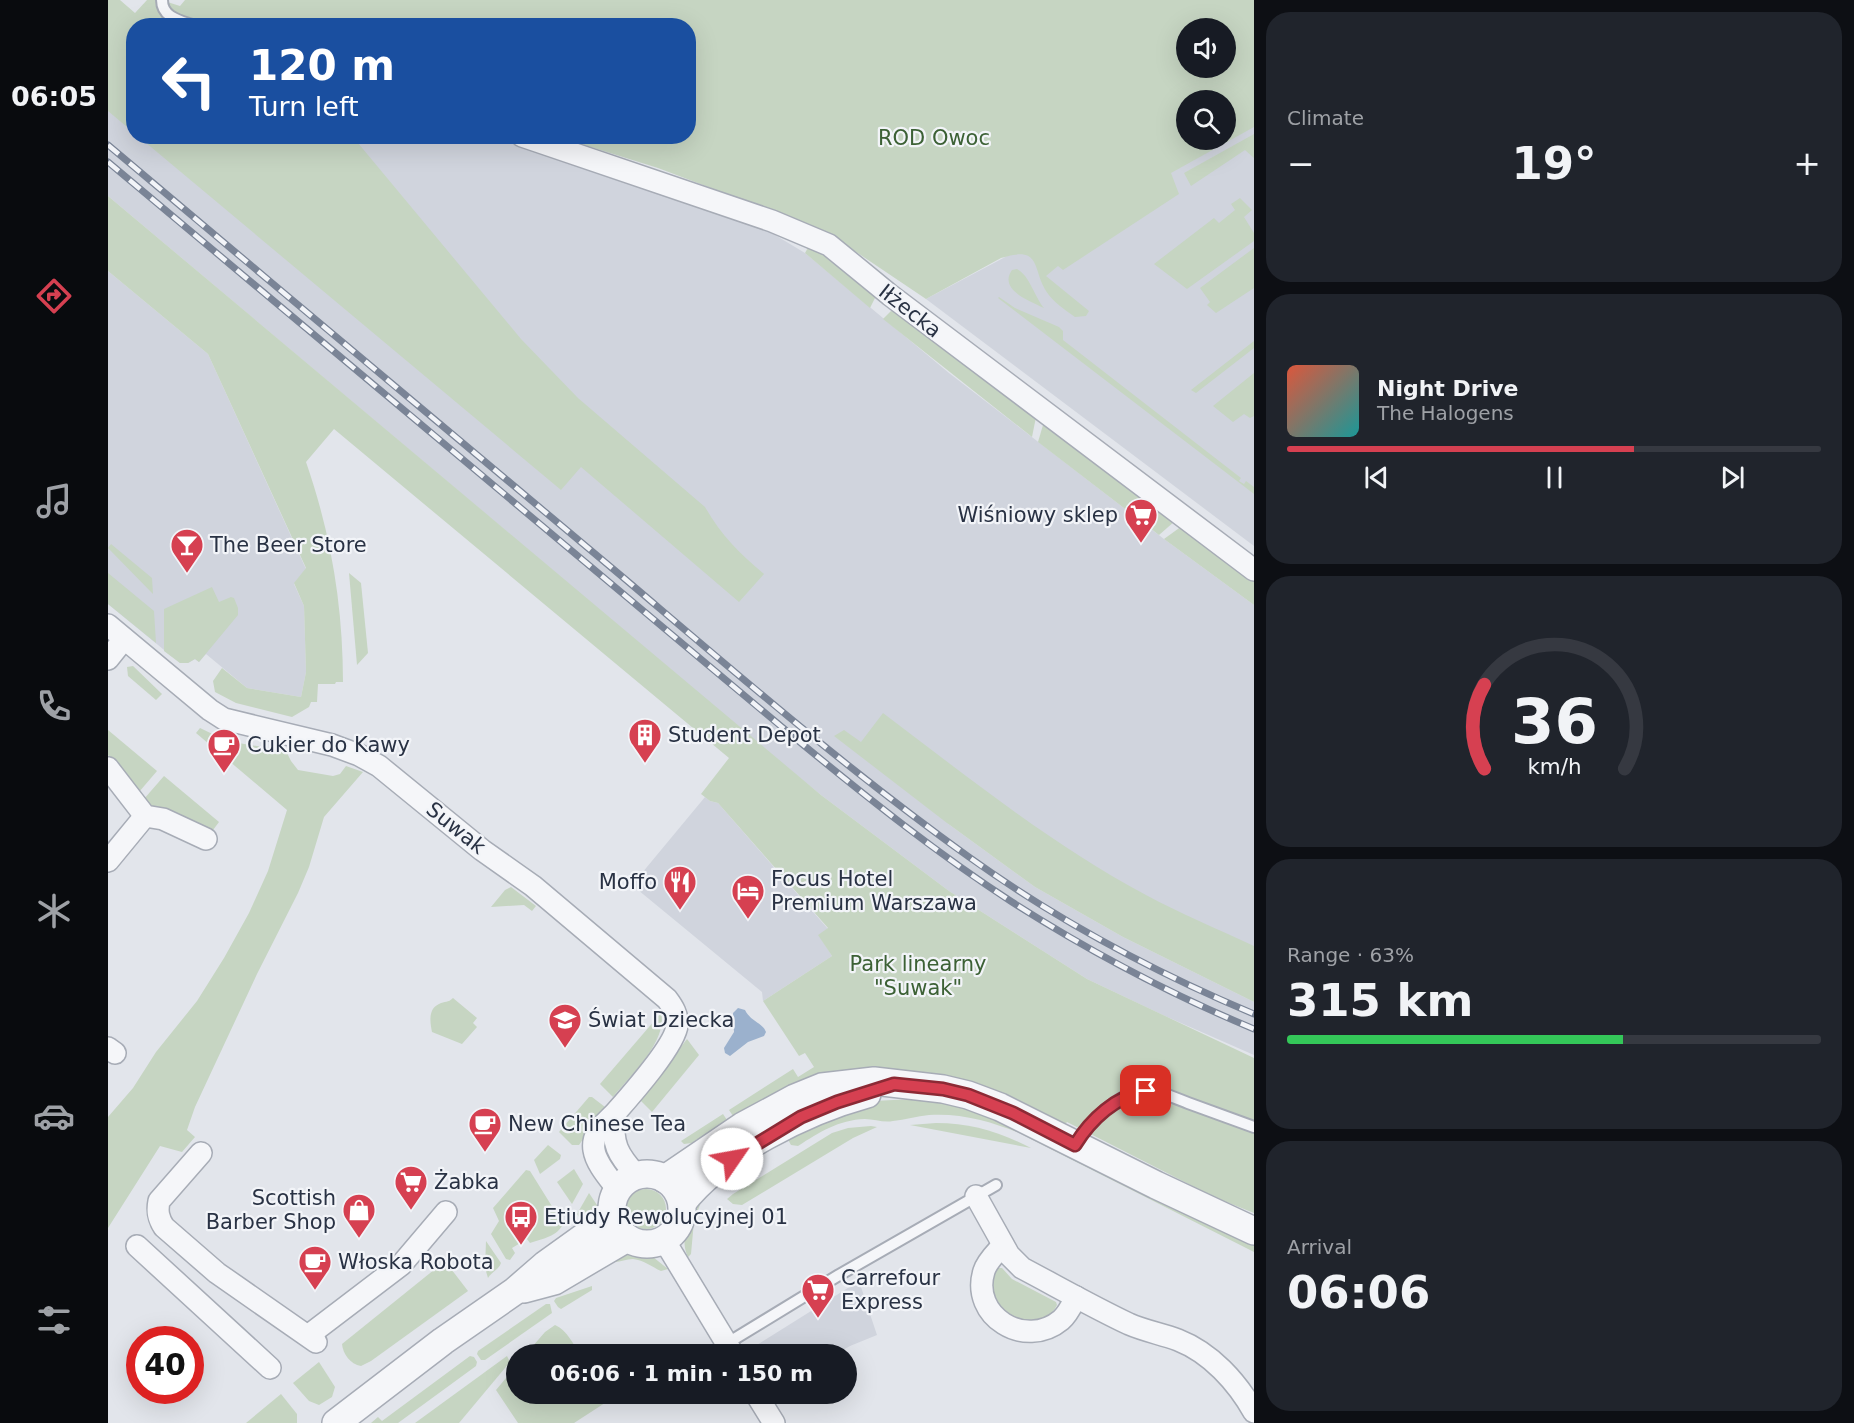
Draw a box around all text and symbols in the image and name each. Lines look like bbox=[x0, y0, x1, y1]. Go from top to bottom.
map controls bbox=[1176, 18, 1236, 150]
button: sound bbox=[1176, 18, 1236, 78]
text: 120 m bbox=[249, 41, 395, 90]
icon: left bbox=[150, 42, 228, 120]
text: 06:05 bbox=[11, 81, 97, 112]
button: search bbox=[1176, 90, 1236, 150]
text: Turn left bbox=[249, 91, 359, 122]
text: Climate bbox=[1287, 106, 1364, 130]
park label: ROD Owoc bbox=[878, 126, 990, 150]
text: 19° bbox=[1511, 137, 1597, 190]
text: − bbox=[1287, 144, 1315, 183]
text: + bbox=[1793, 144, 1821, 183]
icon: directions bbox=[33, 275, 75, 317]
street label: Iłżecka bbox=[874, 279, 946, 343]
text: Night Drive bbox=[1377, 376, 1518, 401]
text: The Halogens bbox=[1377, 401, 1514, 425]
icon: previous bbox=[1360, 461, 1393, 494]
icon: pause bbox=[1538, 461, 1571, 494]
icon: next bbox=[1716, 461, 1749, 494]
icon: music bbox=[33, 480, 75, 522]
supermarket icon: Wiśniowy sklep bbox=[1123, 497, 1159, 544]
place label: Wiśniowy sklep bbox=[957, 503, 1118, 527]
bar icon: The Beer Store bbox=[169, 527, 205, 574]
place label: The Beer Store bbox=[209, 533, 367, 557]
icon: phone bbox=[33, 685, 75, 727]
text: 36 bbox=[1511, 685, 1597, 758]
building icon: Student Depot bbox=[627, 717, 663, 764]
place label: Student Depot bbox=[668, 723, 821, 747]
cafe icon: Cukier do Kawy bbox=[206, 727, 242, 774]
place label: Cukier do Kawy bbox=[247, 733, 410, 757]
text: km/h bbox=[1527, 754, 1581, 779]
street label: Suwak bbox=[422, 797, 491, 860]
restaurant icon: Moffo bbox=[662, 864, 698, 911]
place label: Focus Hotel Premium Warszawa bbox=[771, 867, 977, 915]
place label: Moffo bbox=[599, 870, 657, 894]
hotel icon: Focus Hotel Premium Warszawa bbox=[730, 873, 766, 920]
icon: climate bbox=[33, 890, 75, 932]
text: Range · 63% bbox=[1287, 943, 1414, 967]
park label: Park linearny "Suwak" bbox=[850, 952, 986, 1000]
text: 315 km bbox=[1287, 974, 1473, 1027]
school or university icon: Świat Dziecka bbox=[547, 1002, 583, 1049]
place label: Świat Dziecka bbox=[588, 1007, 734, 1032]
pin bbox=[1120, 1065, 1171, 1116]
icon: arrive bbox=[1129, 1074, 1162, 1107]
icon: car bbox=[33, 1095, 75, 1137]
cafe icon: New Chinese Tea bbox=[467, 1106, 503, 1153]
place label: New Chinese Tea bbox=[508, 1112, 686, 1136]
position arrow bbox=[700, 1127, 764, 1191]
supermarket icon: Żabka bbox=[393, 1164, 429, 1211]
place label: Żabka bbox=[434, 1169, 499, 1194]
place label: Scottish Barber Shop bbox=[206, 1186, 336, 1234]
shop icon: Scottish Barber Shop bbox=[341, 1192, 377, 1239]
bus stop icon: Etiudy Rewolucyjnej 01 bbox=[503, 1199, 539, 1246]
place label: Etiudy Rewolucyjnej 01 bbox=[544, 1205, 788, 1229]
text: Arrival bbox=[1287, 1235, 1352, 1259]
cafe icon: Włoska Robota bbox=[297, 1244, 333, 1291]
place label: Włoska Robota bbox=[338, 1250, 494, 1274]
place label: Carrefour Express bbox=[841, 1266, 940, 1314]
text: 06:06 bbox=[1287, 1266, 1430, 1319]
supermarket icon: Carrefour Express bbox=[800, 1272, 836, 1319]
icon: filters bbox=[33, 1299, 75, 1341]
speed limit sign: 40 bbox=[126, 1326, 204, 1404]
text: 06:06 · 1 min · 150 m bbox=[550, 1361, 813, 1386]

